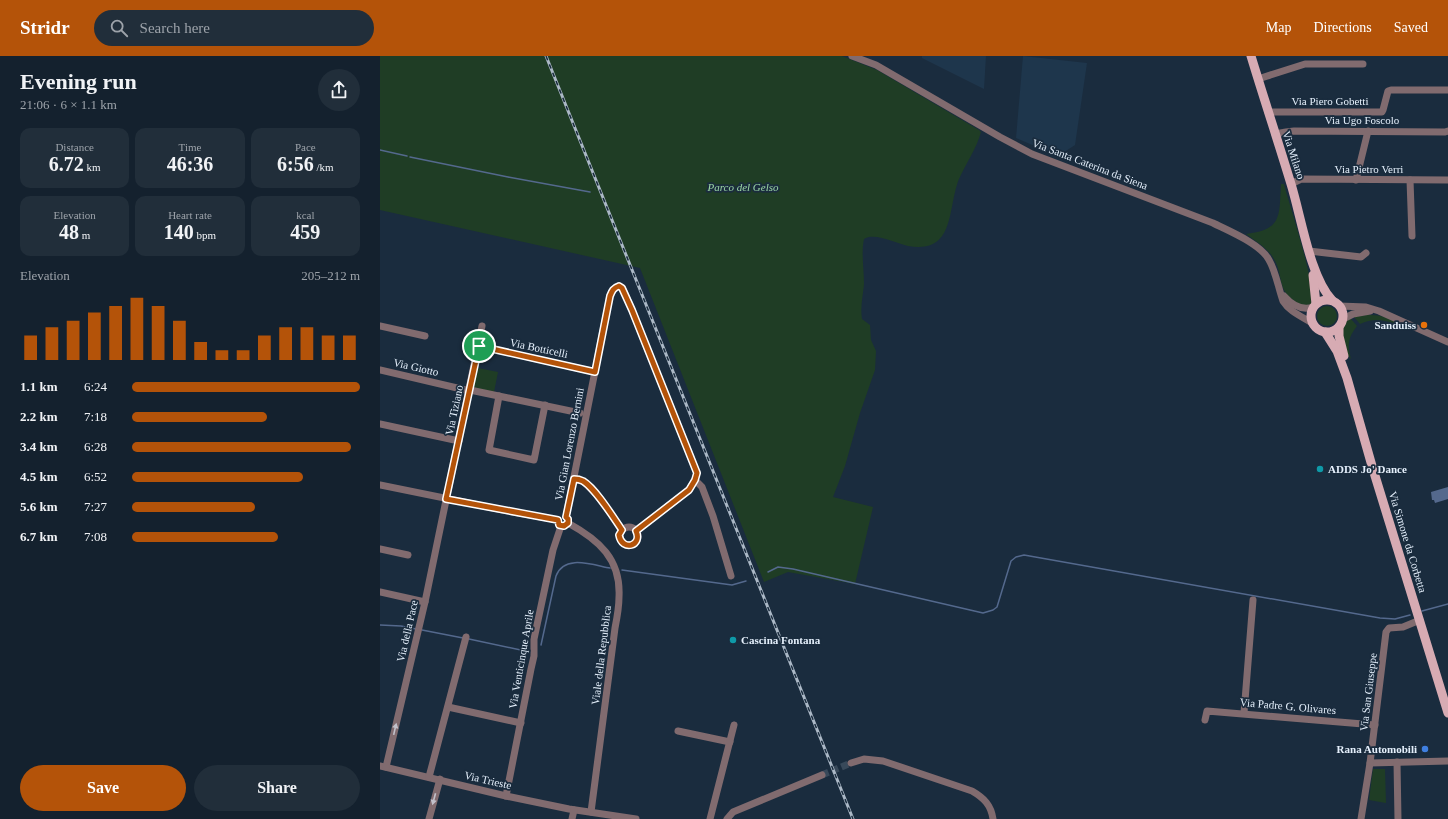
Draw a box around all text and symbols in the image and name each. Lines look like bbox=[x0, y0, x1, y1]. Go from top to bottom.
search box bbox=[94, 10, 374, 46]
text: Stridr bbox=[20, 17, 70, 38]
icon: search bbox=[108, 17, 130, 39]
text: Search here bbox=[140, 20, 210, 36]
text: Map bbox=[1266, 20, 1291, 35]
text: Directions bbox=[1313, 20, 1372, 35]
text: Saved bbox=[1394, 20, 1428, 35]
text: Evening run bbox=[20, 69, 137, 94]
button: share bbox=[318, 69, 360, 111]
street label: Via Piero Gobetti bbox=[1292, 95, 1368, 107]
text: 21:06 · 6 × 1.1 km bbox=[20, 97, 117, 112]
street label: Via Ugo Foscolo bbox=[1325, 114, 1400, 126]
street label: Via Milano bbox=[1281, 129, 1308, 181]
street label: Via Santa Caterina da Siena bbox=[1031, 136, 1150, 192]
text: Distance bbox=[55, 141, 94, 153]
text: Time bbox=[179, 141, 201, 153]
text: Pace bbox=[295, 141, 316, 153]
text: 6.72 bbox=[49, 153, 84, 175]
text: 46:36 bbox=[167, 153, 213, 175]
text: 6:56 bbox=[277, 153, 314, 175]
text: km bbox=[84, 161, 101, 173]
text: /km bbox=[314, 161, 334, 173]
street label: Via Pietro Verri bbox=[1335, 163, 1403, 175]
park label: Parco del Gelso bbox=[706, 181, 779, 193]
text: Elevation bbox=[54, 209, 96, 221]
text: Heart rate bbox=[168, 209, 212, 221]
text: kcal bbox=[296, 209, 314, 221]
text: 48 bbox=[59, 221, 79, 243]
text: 140 bbox=[164, 221, 194, 243]
text: 459 bbox=[290, 221, 320, 243]
text: m bbox=[79, 229, 90, 241]
text: bpm bbox=[194, 229, 216, 241]
text: Elevation bbox=[20, 268, 70, 283]
text: 205–212 m bbox=[301, 268, 360, 283]
place label: Sanduiss bbox=[1374, 319, 1417, 331]
marker: Sanduiss bbox=[1419, 320, 1429, 330]
pin bbox=[462, 329, 496, 363]
icon: arrive bbox=[468, 335, 490, 357]
street label: Via Botticelli bbox=[509, 336, 569, 360]
street label: Via Giotto bbox=[392, 356, 440, 378]
text: 1.1 km bbox=[20, 379, 58, 394]
text: 6:24 bbox=[84, 379, 107, 394]
street label: Via Tiziano bbox=[443, 383, 465, 436]
street label: Via Gian Lorenzo Bernini bbox=[552, 387, 586, 501]
text: 2.2 km bbox=[20, 409, 58, 424]
text: 7:18 bbox=[84, 409, 107, 424]
text: 3.4 km bbox=[20, 439, 58, 454]
text: 6:28 bbox=[84, 439, 107, 454]
place label: ADDS Jo' Dance bbox=[1328, 463, 1407, 475]
marker: ADDS Jo' Dance bbox=[1315, 464, 1325, 474]
text: 4.5 km bbox=[20, 469, 58, 484]
text: 6:52 bbox=[84, 469, 107, 484]
street label: Via Simone da Corbetta bbox=[1387, 490, 1429, 594]
text: 5.6 km bbox=[20, 499, 58, 514]
text: 7:27 bbox=[84, 499, 107, 514]
text: 6.7 km bbox=[20, 529, 58, 544]
text: 7:08 bbox=[84, 529, 107, 544]
street label: Via della Pace bbox=[394, 599, 420, 663]
street label: Viale della Repubblica bbox=[589, 604, 613, 705]
street label: Via Venticinque Aprile bbox=[506, 608, 536, 710]
place label: Cascina Fontana bbox=[741, 634, 821, 646]
marker: Cascina Fontana bbox=[728, 635, 738, 645]
street label: Via San Giuseppe bbox=[1357, 652, 1379, 732]
street label: Via Padre G. Olivares bbox=[1239, 696, 1337, 716]
one-way arrow bbox=[393, 723, 399, 735]
place label: Rana Automobili bbox=[1337, 743, 1417, 755]
marker: Rana Automobili bbox=[1420, 744, 1430, 754]
button: Save bbox=[20, 765, 186, 811]
button: Share bbox=[194, 765, 360, 811]
street label: Via Trieste bbox=[463, 769, 513, 791]
one-way arrow bbox=[431, 793, 437, 805]

